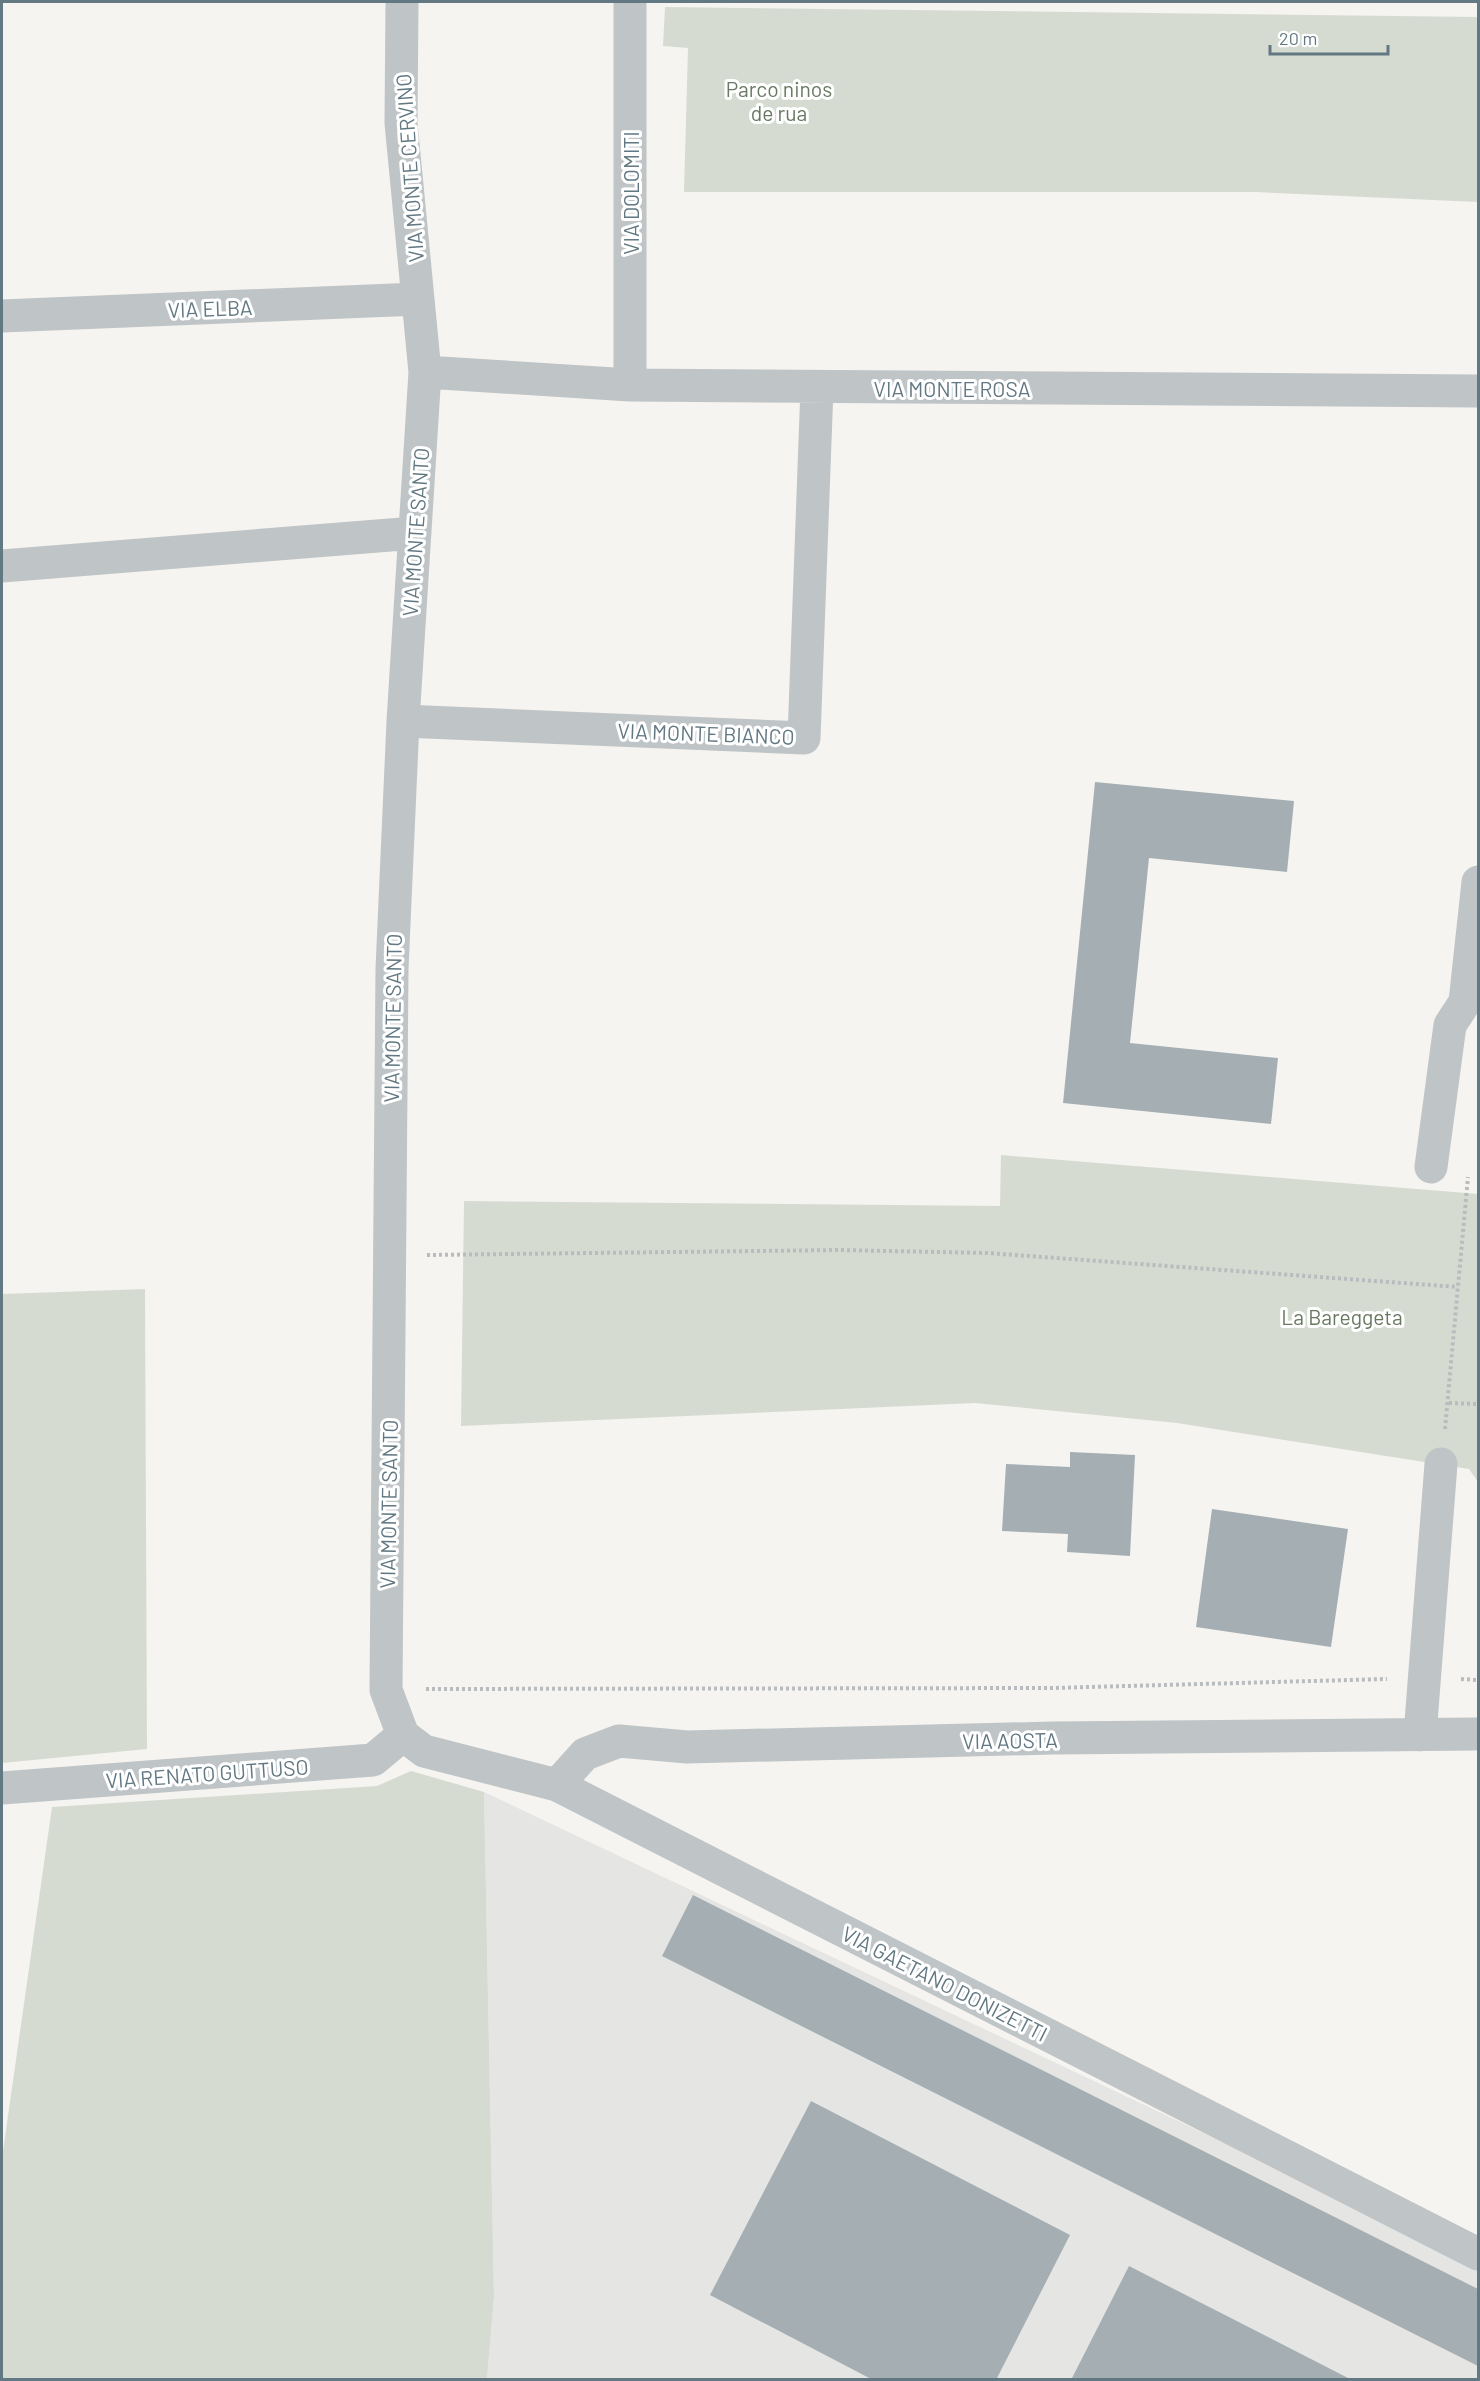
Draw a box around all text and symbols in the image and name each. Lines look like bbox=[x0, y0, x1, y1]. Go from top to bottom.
scale bar bbox=[1270, 18, 1388, 56]
text: 20 m bbox=[1279, 27, 1317, 49]
street label: VIA MONTE CERVINO bbox=[390, 73, 428, 263]
park label: Parco ninos de rua bbox=[726, 76, 832, 125]
street label: VIA DOLOMITI bbox=[618, 131, 643, 255]
street label: VIA ELBA bbox=[167, 294, 253, 322]
street label: VIA MONTE ROSA bbox=[874, 376, 1031, 401]
street label: VIA MONTE SANTO bbox=[397, 447, 433, 617]
street label: VIA MONTE BIANCO bbox=[617, 717, 795, 749]
street label: VIA MONTE SANTO bbox=[378, 933, 406, 1103]
park label: La Bareggeta bbox=[1281, 1304, 1403, 1329]
street label: VIA MONTE SANTO bbox=[374, 1419, 402, 1589]
street label: VIA AOSTA bbox=[962, 1727, 1058, 1753]
street label: VIA RENATO GUTTUSO bbox=[105, 1753, 309, 1793]
street label: VIA GAETANO DONIZETTI bbox=[838, 1920, 1052, 2046]

